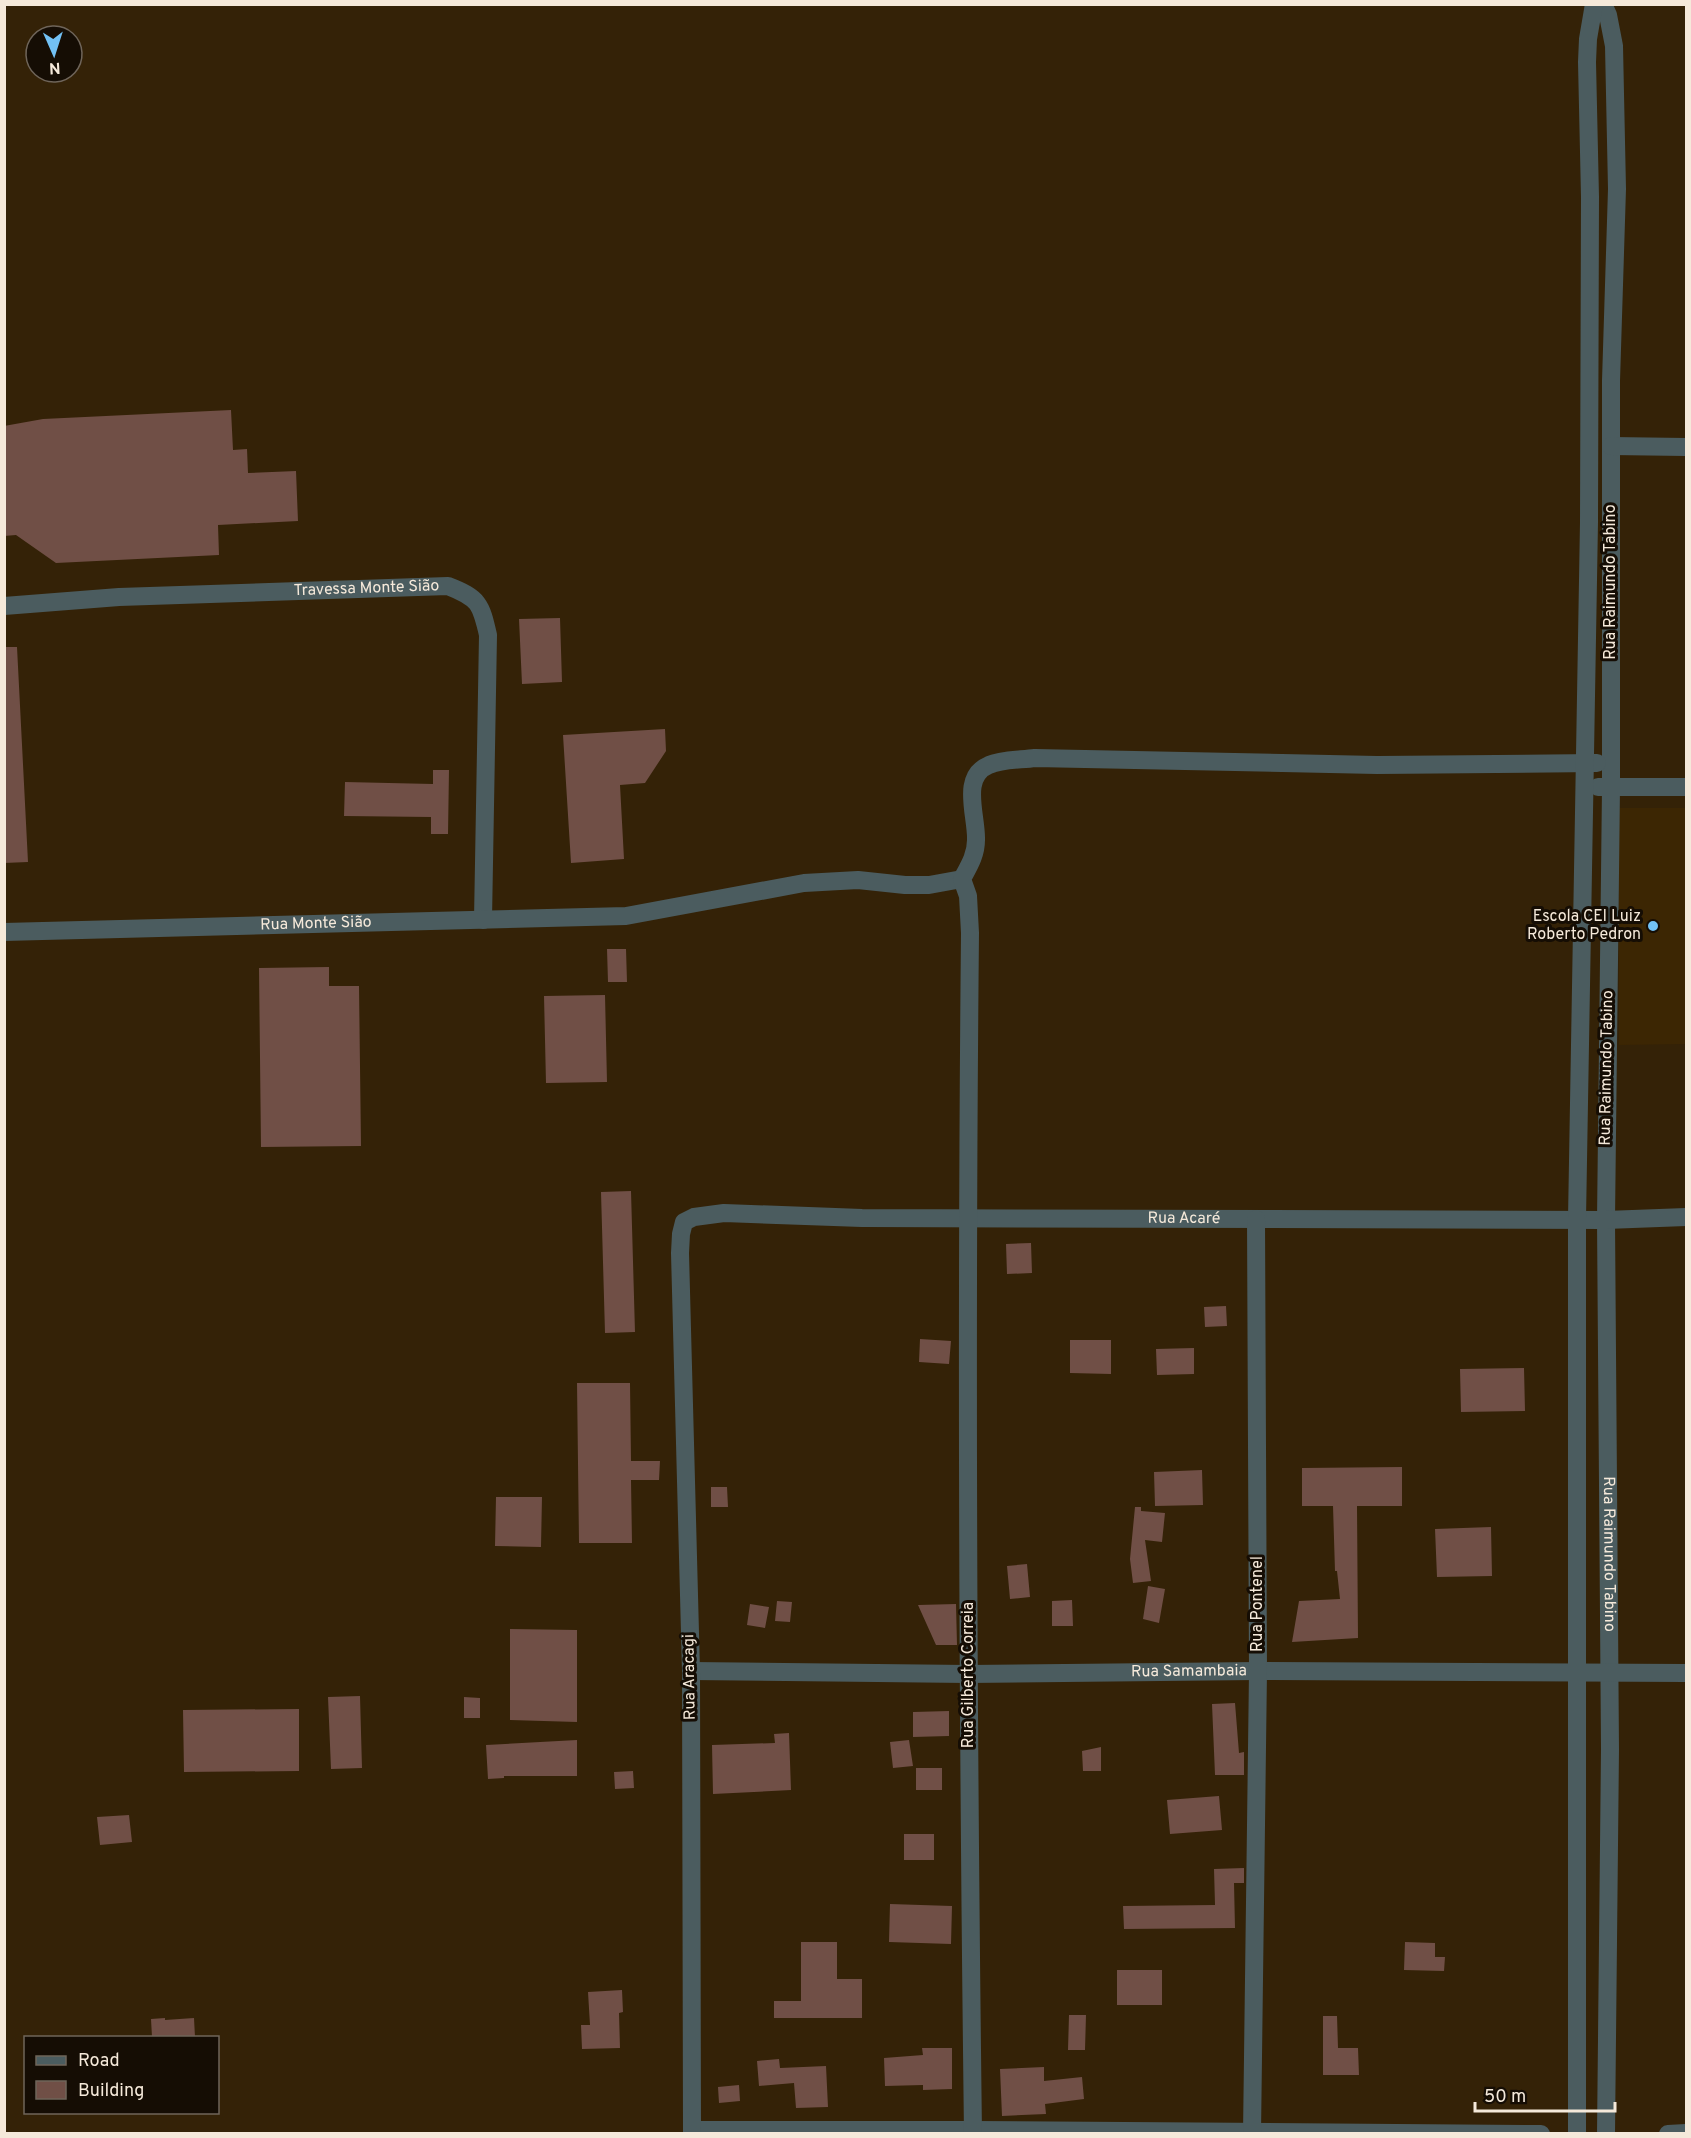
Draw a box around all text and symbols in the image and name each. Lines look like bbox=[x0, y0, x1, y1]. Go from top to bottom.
north arrow bbox=[24, 24, 84, 84]
text: N bbox=[48, 57, 61, 77]
street label: Rua Raimundo Tabino bbox=[1601, 504, 1621, 660]
street label: Travessa Monte Sião bbox=[293, 576, 440, 601]
place label: Escola CEI Luiz Roberto Pedron bbox=[1527, 907, 1641, 945]
street label: Rua Monte Sião bbox=[260, 913, 372, 935]
marker: Escola CEI Luiz Roberto Pedron bbox=[1646, 919, 1660, 933]
street label: Rua Raimundo Tabino bbox=[1596, 990, 1618, 1146]
street label: Rua Acaré bbox=[1148, 1209, 1220, 1229]
street label: Rua Raimundo Tabino bbox=[1598, 1476, 1619, 1632]
street label: Rua Pontenel bbox=[1248, 1556, 1268, 1652]
street label: Rua Gilberto Correia bbox=[959, 1602, 979, 1748]
street label: Rua Aracagi bbox=[679, 1634, 701, 1720]
street label: Rua Samambaia bbox=[1131, 1661, 1247, 1682]
legend bbox=[24, 2036, 219, 2114]
text: Road bbox=[78, 2050, 120, 2073]
scale bar bbox=[1475, 2075, 1614, 2113]
text: Building bbox=[78, 2080, 144, 2103]
text: 50 m bbox=[1484, 2086, 1526, 2109]

